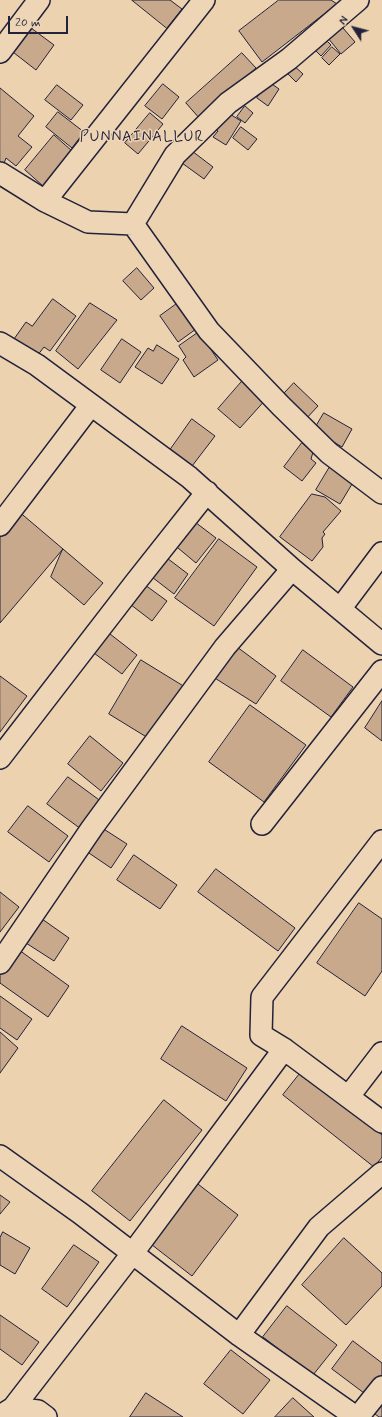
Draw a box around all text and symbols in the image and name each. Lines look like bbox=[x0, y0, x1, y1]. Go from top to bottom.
scale bar bbox=[10, 8, 70, 34]
north arrow bbox=[334, 8, 374, 48]
text: N bbox=[336, 14, 352, 28]
text: 20 m bbox=[15, 15, 41, 31]
district label: PUNNAINALLUR bbox=[83, 129, 201, 147]

